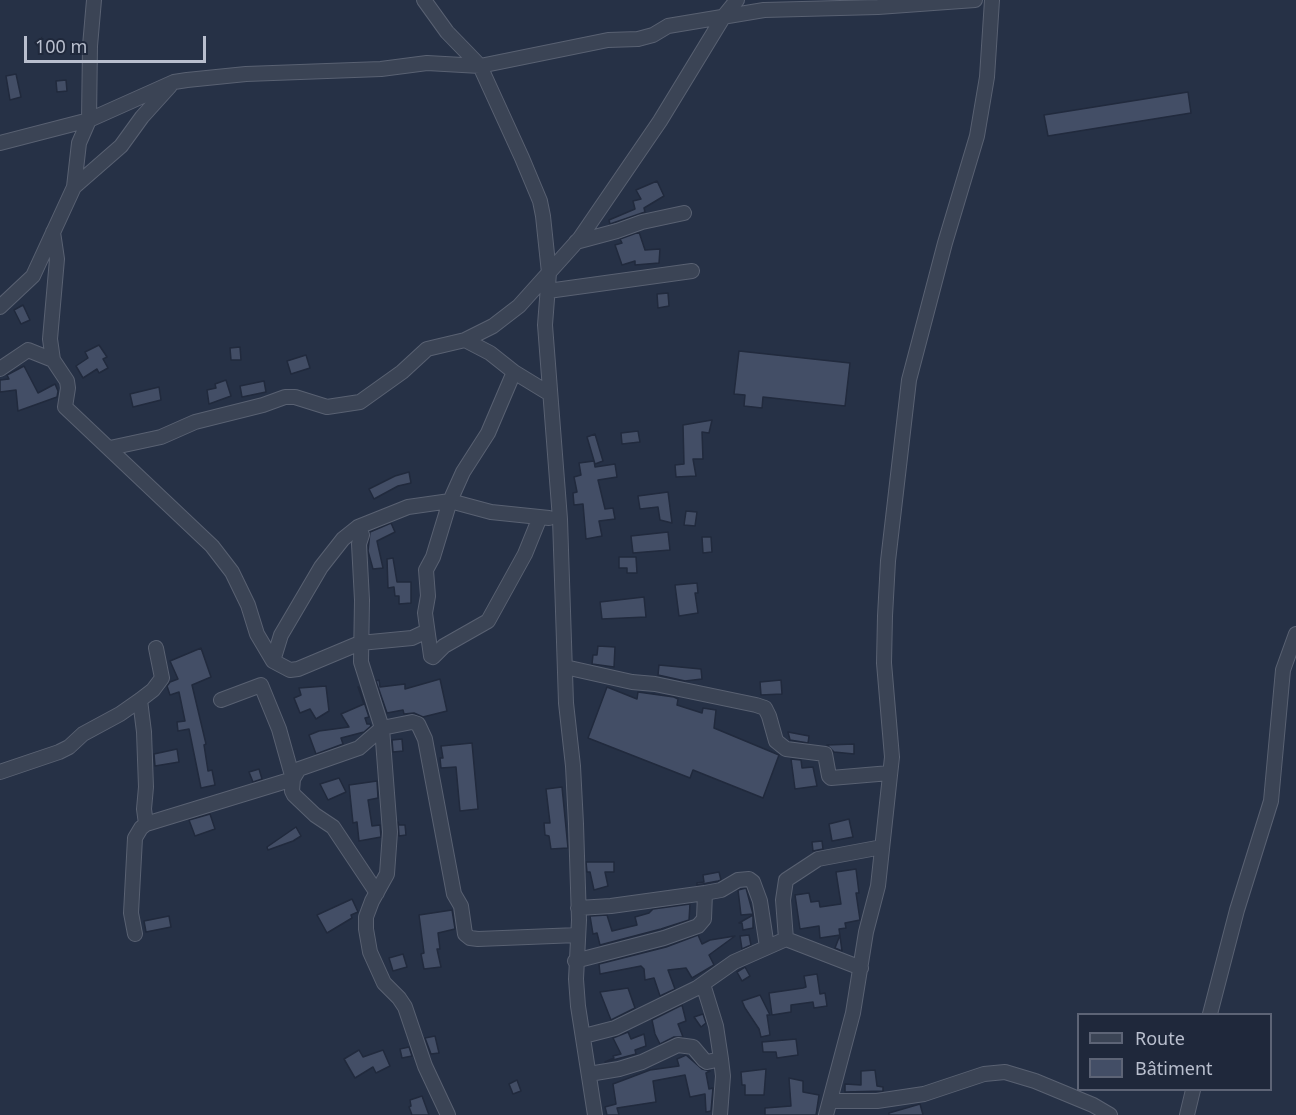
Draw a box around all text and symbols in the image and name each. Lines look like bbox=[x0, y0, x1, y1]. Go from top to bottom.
scale bar bbox=[27, 24, 208, 62]
text: 100 m bbox=[35, 34, 87, 58]
legend bbox=[1077, 1013, 1272, 1091]
text: Route bbox=[1135, 1026, 1185, 1050]
text: Bâtiment bbox=[1135, 1056, 1213, 1080]

